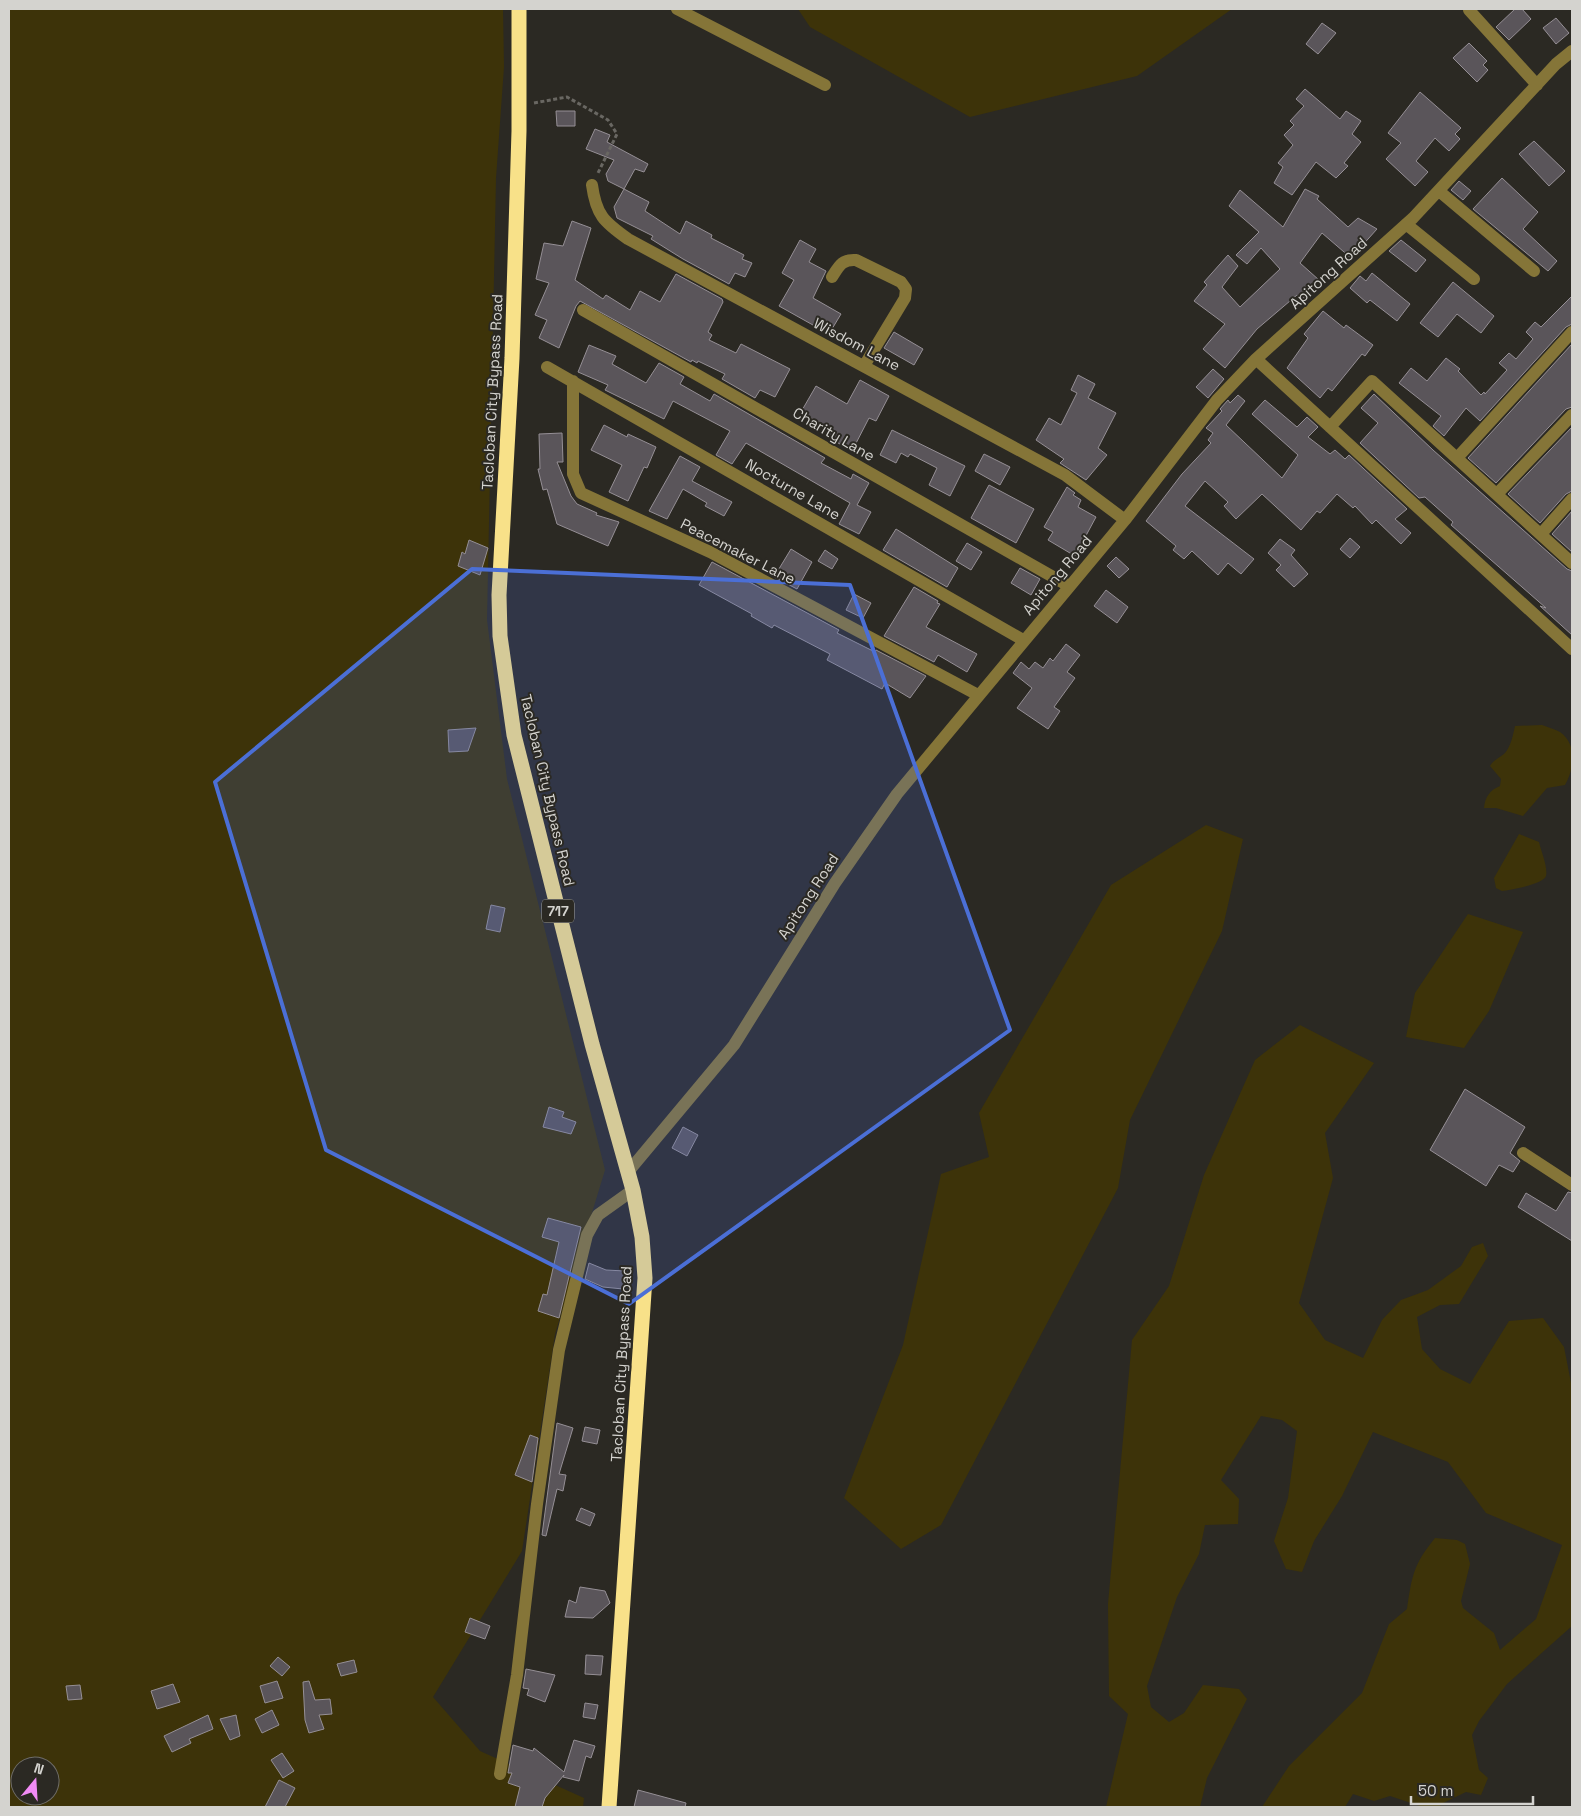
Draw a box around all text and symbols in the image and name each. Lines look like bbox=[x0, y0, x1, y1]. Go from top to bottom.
street label: Apitong Road bbox=[1285, 233, 1371, 313]
street label: Tacloban City Bypass Road bbox=[477, 294, 507, 490]
street label: Wisdom Lane bbox=[810, 313, 904, 375]
street label: Charity Lane bbox=[790, 403, 879, 465]
street label: Nocturne Lane bbox=[742, 454, 844, 524]
street label: Peacemaker Lane bbox=[677, 514, 799, 588]
street label: Apitong Road bbox=[1018, 531, 1096, 619]
street label: Tacloban City Bypass Road bbox=[517, 692, 579, 888]
street label: Apitong Road bbox=[773, 850, 843, 942]
road number: 717 bbox=[542, 899, 574, 922]
street label: Tacloban City Bypass Road bbox=[606, 1266, 636, 1462]
north arrow bbox=[10, 1756, 60, 1806]
text: N bbox=[32, 1759, 46, 1779]
scale bar bbox=[1411, 1774, 1534, 1806]
text: 50 m bbox=[1418, 1781, 1453, 1800]

